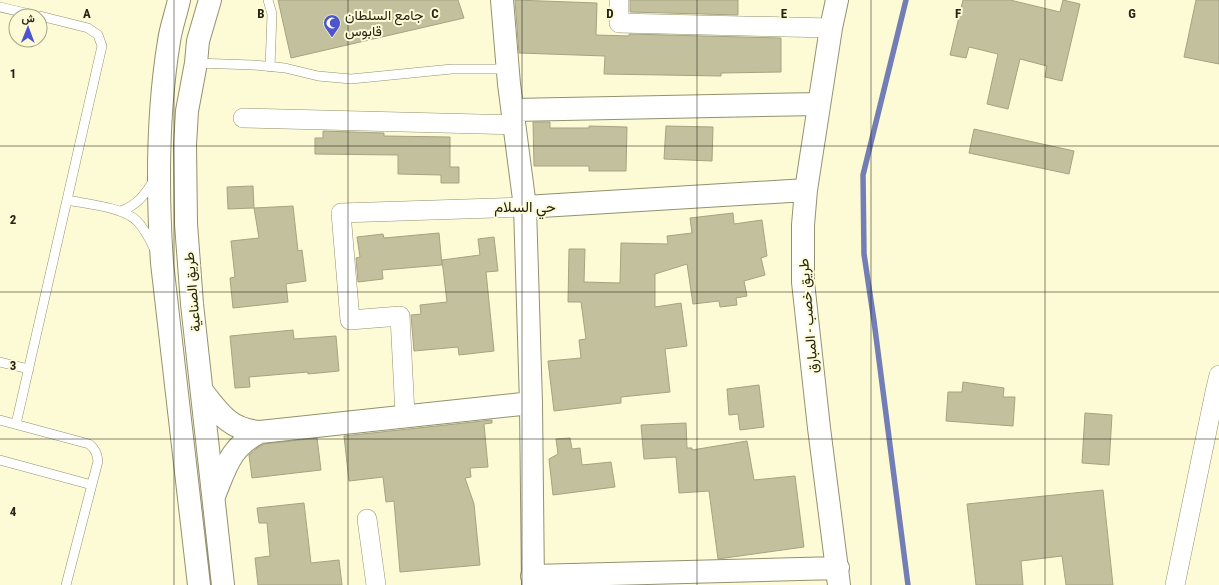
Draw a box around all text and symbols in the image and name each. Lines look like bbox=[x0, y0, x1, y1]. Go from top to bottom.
text: A bbox=[83, 6, 91, 21]
text: B bbox=[257, 6, 265, 21]
text: C bbox=[431, 6, 439, 21]
text: D bbox=[606, 6, 614, 21]
text: E bbox=[781, 6, 788, 21]
text: F bbox=[955, 6, 961, 21]
text: G bbox=[1128, 6, 1136, 21]
place label: جامع السلطان قابوس bbox=[345, 7, 423, 40]
north arrow bbox=[8, 8, 48, 48]
text: ش bbox=[21, 12, 35, 25]
mosque icon: جامع السلطان قابوس bbox=[322, 13, 342, 38]
text: 1 bbox=[10, 66, 16, 81]
district label: حي السلام bbox=[494, 198, 556, 220]
text: 2 bbox=[10, 212, 17, 227]
street label: طريق الصناعية bbox=[181, 251, 204, 333]
street label: طريق خصب - المبارق bbox=[795, 258, 822, 374]
text: 3 bbox=[10, 358, 16, 373]
text: 4 bbox=[10, 504, 17, 519]

